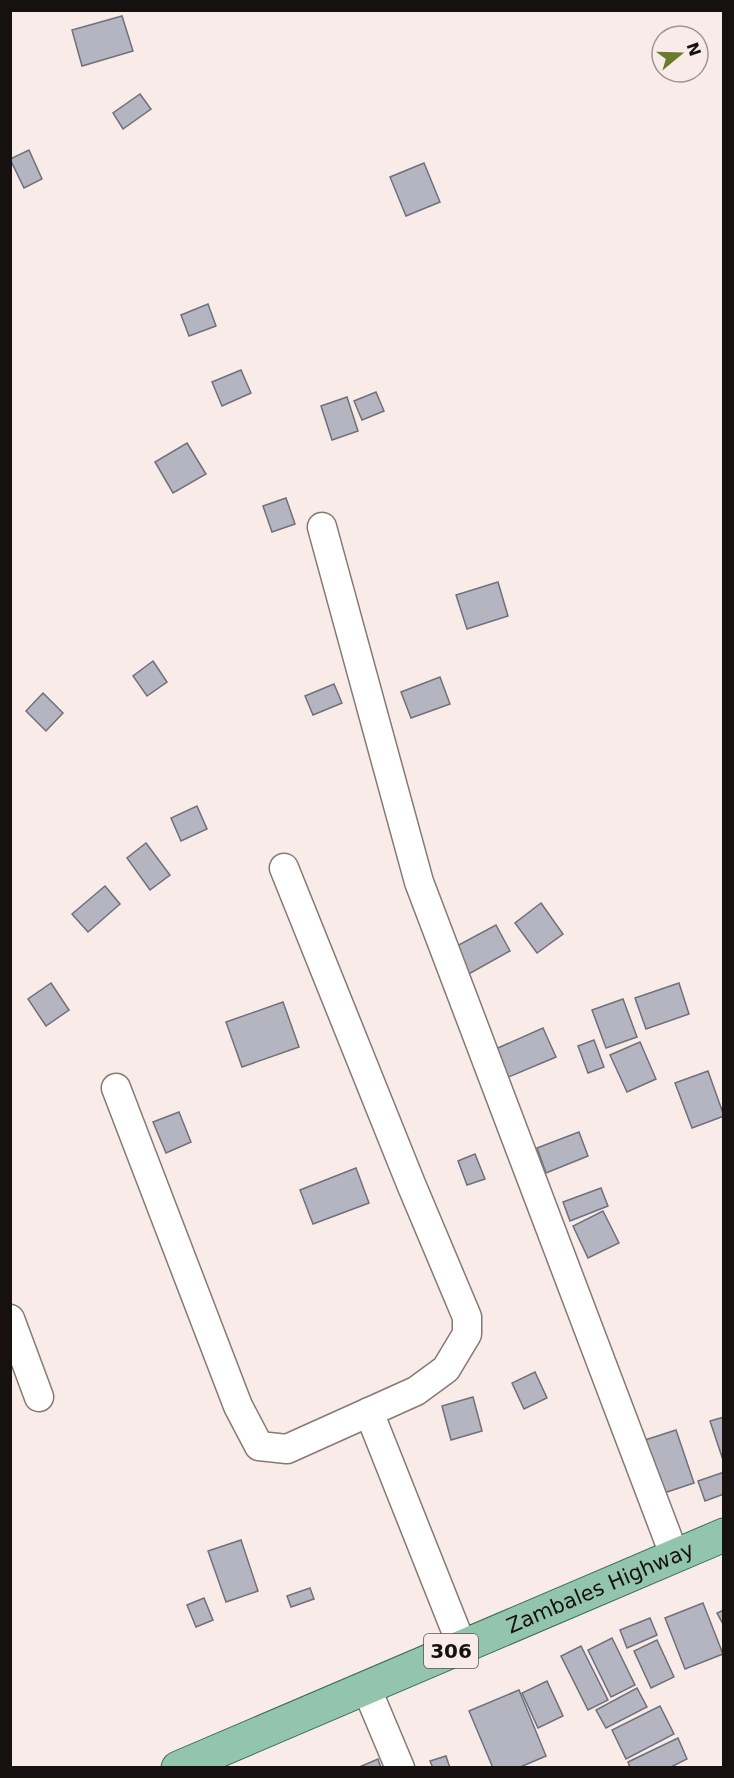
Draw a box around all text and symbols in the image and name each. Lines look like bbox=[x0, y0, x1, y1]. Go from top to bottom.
north arrow bbox=[650, 24, 710, 84]
text: N bbox=[683, 40, 705, 59]
street label: Zambales Highway bbox=[503, 1537, 697, 1638]
road number: 306 bbox=[424, 1634, 478, 1668]

